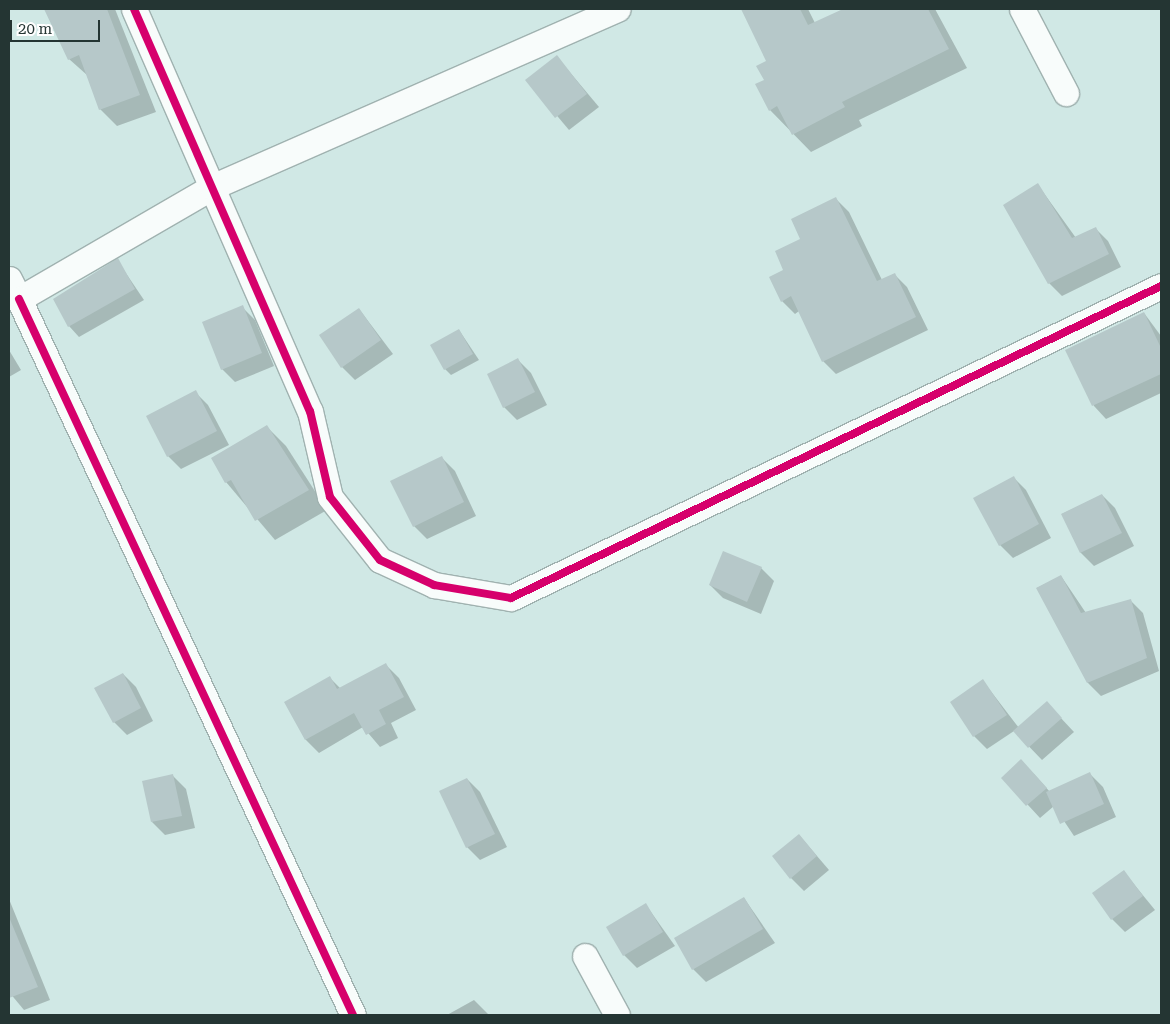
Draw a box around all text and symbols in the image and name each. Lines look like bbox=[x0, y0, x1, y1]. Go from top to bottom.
scale bar bbox=[12, 10, 102, 42]
text: 20 m bbox=[18, 20, 52, 38]

